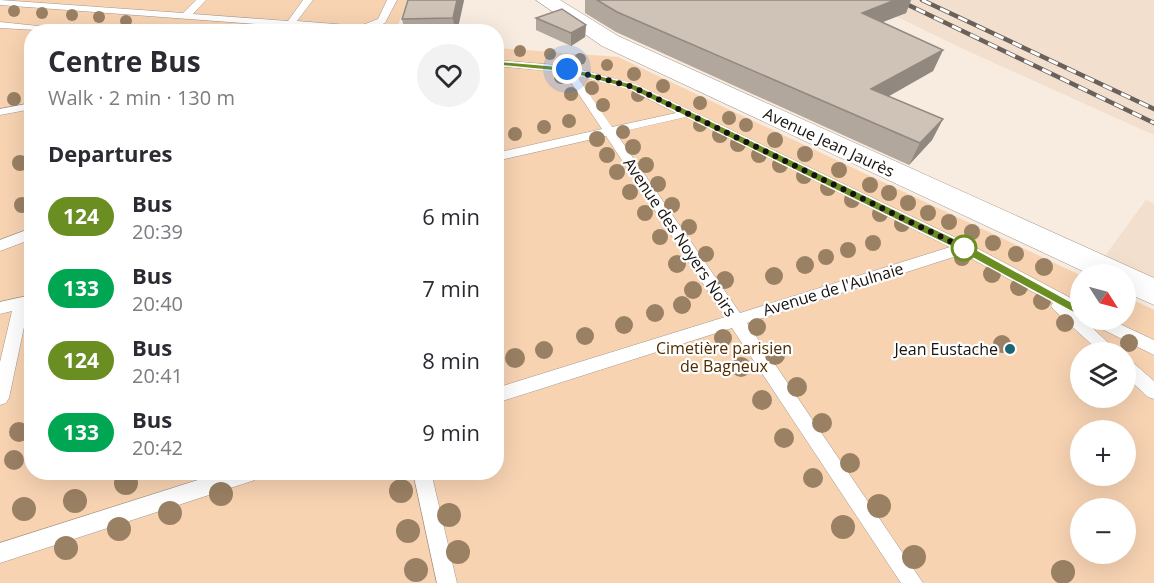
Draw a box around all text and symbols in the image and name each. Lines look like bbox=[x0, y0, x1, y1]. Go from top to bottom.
text: Centre Bus bbox=[48, 42, 201, 80]
button: heart bbox=[417, 44, 480, 107]
your location bbox=[552, 54, 582, 84]
text: Walk · 2 min · 130 m bbox=[48, 84, 235, 111]
street label: Avenue Jean Jaurès bbox=[760, 102, 898, 182]
text: Departures bbox=[48, 138, 172, 168]
street label: Avenue des Noyers Noirs bbox=[619, 153, 741, 321]
text: Bus bbox=[132, 188, 172, 218]
text: 6 min bbox=[422, 201, 480, 231]
text: 124 bbox=[63, 202, 99, 230]
text: 20:39 bbox=[132, 218, 183, 245]
unlabelled marker bbox=[951, 235, 977, 261]
street label: Avenue de l'Aulnaie bbox=[760, 257, 906, 321]
text: Bus bbox=[132, 260, 172, 290]
north arrow bbox=[1070, 264, 1136, 330]
map controls bbox=[1070, 264, 1136, 564]
text: 7 min bbox=[422, 273, 480, 303]
text: 133 bbox=[63, 274, 99, 302]
text: 20:40 bbox=[132, 290, 183, 317]
text: Bus bbox=[132, 332, 172, 362]
park label: Cimetière parisien de Bagneux bbox=[656, 337, 792, 377]
place label: Jean Eustache bbox=[892, 338, 998, 360]
marker: Jean Eustache bbox=[1003, 342, 1017, 356]
button: layers bbox=[1070, 342, 1136, 408]
text: 8 min bbox=[422, 345, 480, 375]
text: 124 bbox=[63, 346, 99, 374]
text: 20:41 bbox=[132, 362, 183, 389]
text: Bus bbox=[132, 404, 172, 434]
text: 9 min bbox=[422, 417, 480, 447]
text: 133 bbox=[63, 418, 99, 446]
button: + bbox=[1070, 420, 1136, 486]
text: 20:42 bbox=[132, 434, 183, 461]
button: − bbox=[1070, 498, 1136, 564]

